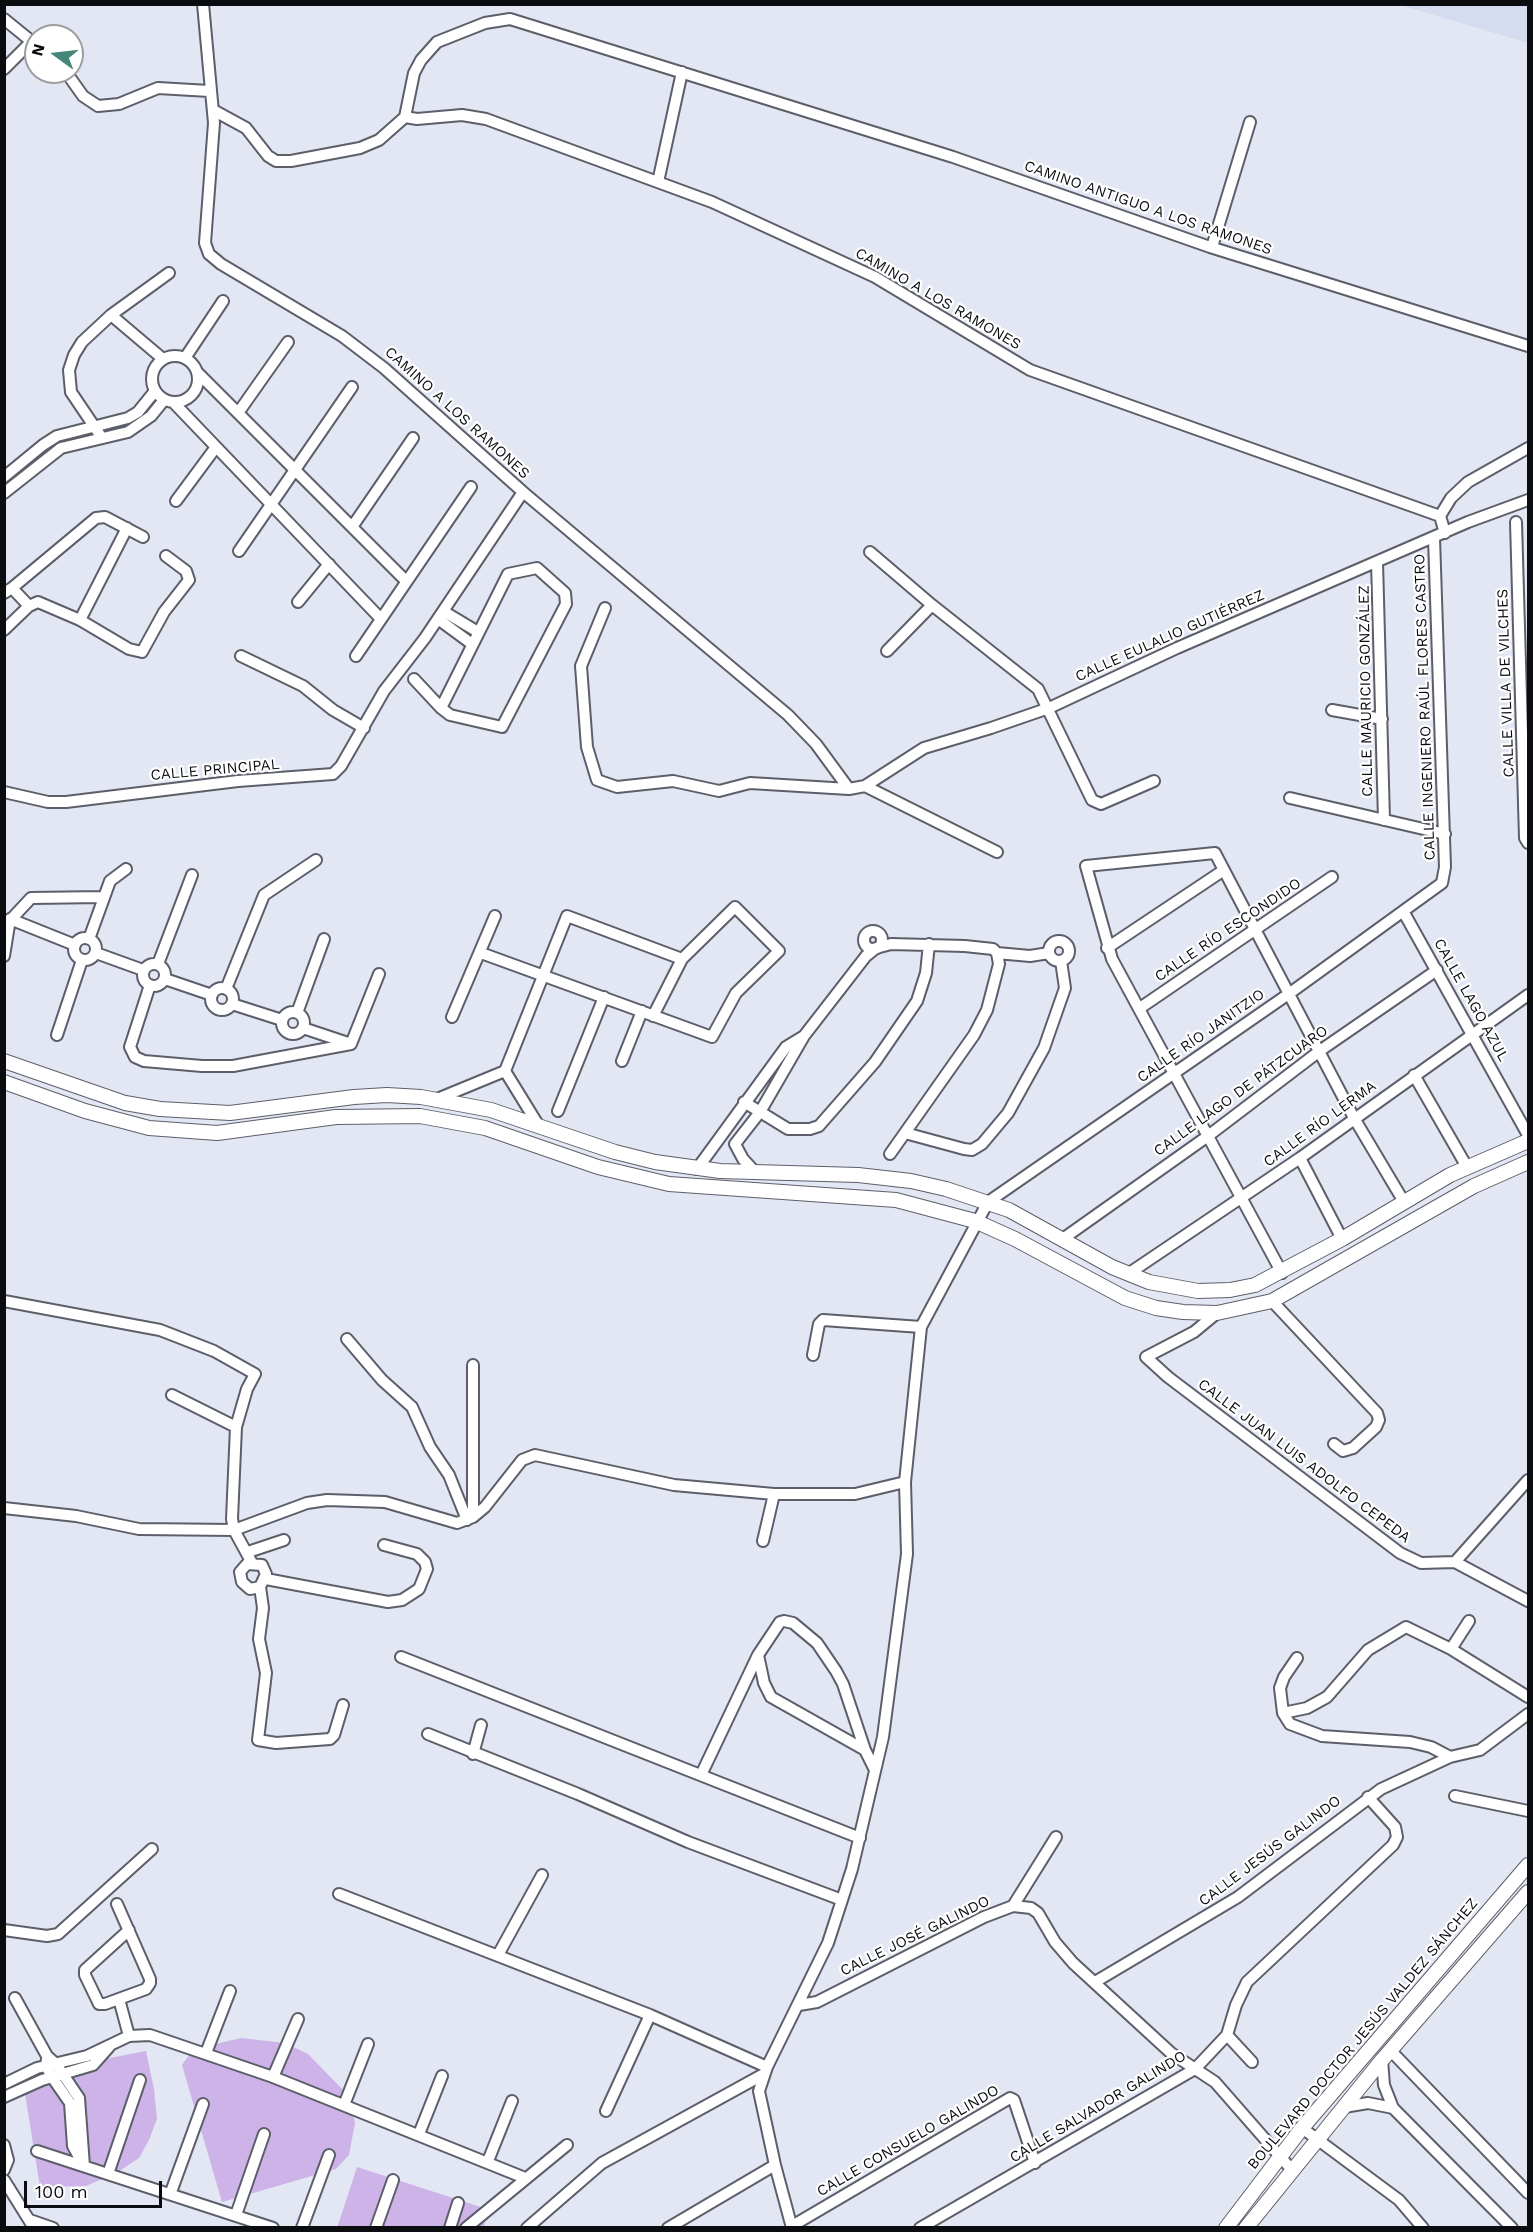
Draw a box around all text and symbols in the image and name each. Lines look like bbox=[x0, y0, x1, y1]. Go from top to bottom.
north arrow bbox=[24, 24, 84, 84]
text: N bbox=[27, 42, 49, 58]
street label: CAMINO ANTIGUO A LOS RAMONES bbox=[1022, 157, 1274, 259]
street label: CAMINO A LOS RAMONES bbox=[852, 244, 1024, 354]
street label: CAMINO A LOS RAMONES bbox=[381, 343, 533, 483]
street label: CALLE INGENIERO RAÚL FLORES CASTRO bbox=[1411, 553, 1439, 861]
street label: CALLE MAURICIO GONZÁLEZ bbox=[1355, 585, 1377, 797]
street label: CALLE EULALIO GUTIÉRREZ bbox=[1073, 586, 1267, 686]
street label: CALLE VILLA DE VILCHES bbox=[1494, 588, 1518, 778]
street label: CALLE PRINCIPAL bbox=[150, 755, 280, 785]
street label: CALLE RÍO ESCONDIDO bbox=[1151, 874, 1305, 986]
street label: CALLE LAGO AZUL bbox=[1430, 936, 1512, 1064]
street label: CALLE RÍO JANITZIO bbox=[1134, 985, 1268, 1087]
street label: CALLE LAGO DE PÁTZCUARO bbox=[1150, 1022, 1332, 1160]
street label: CALLE RÍO LERMA bbox=[1260, 1077, 1380, 1171]
street label: CALLE JUAN LUIS ADOLFO CEPEDA bbox=[1194, 1375, 1414, 1547]
street label: CALLE JESÚS GALINDO bbox=[1195, 1792, 1345, 1910]
street label: CALLE JOSÉ GALINDO bbox=[837, 1892, 993, 1980]
street label: BOULEVARD DOCTOR JESÚS VALDEZ SÁNCHEZ bbox=[1244, 1895, 1482, 2173]
street label: CALLE SALVADOR GALINDO bbox=[1007, 2047, 1189, 2167]
street label: CALLE CONSUELO GALINDO bbox=[814, 2081, 1002, 2201]
scale bar bbox=[27, 2169, 165, 2207]
text: 100 m bbox=[35, 2181, 88, 2202]

